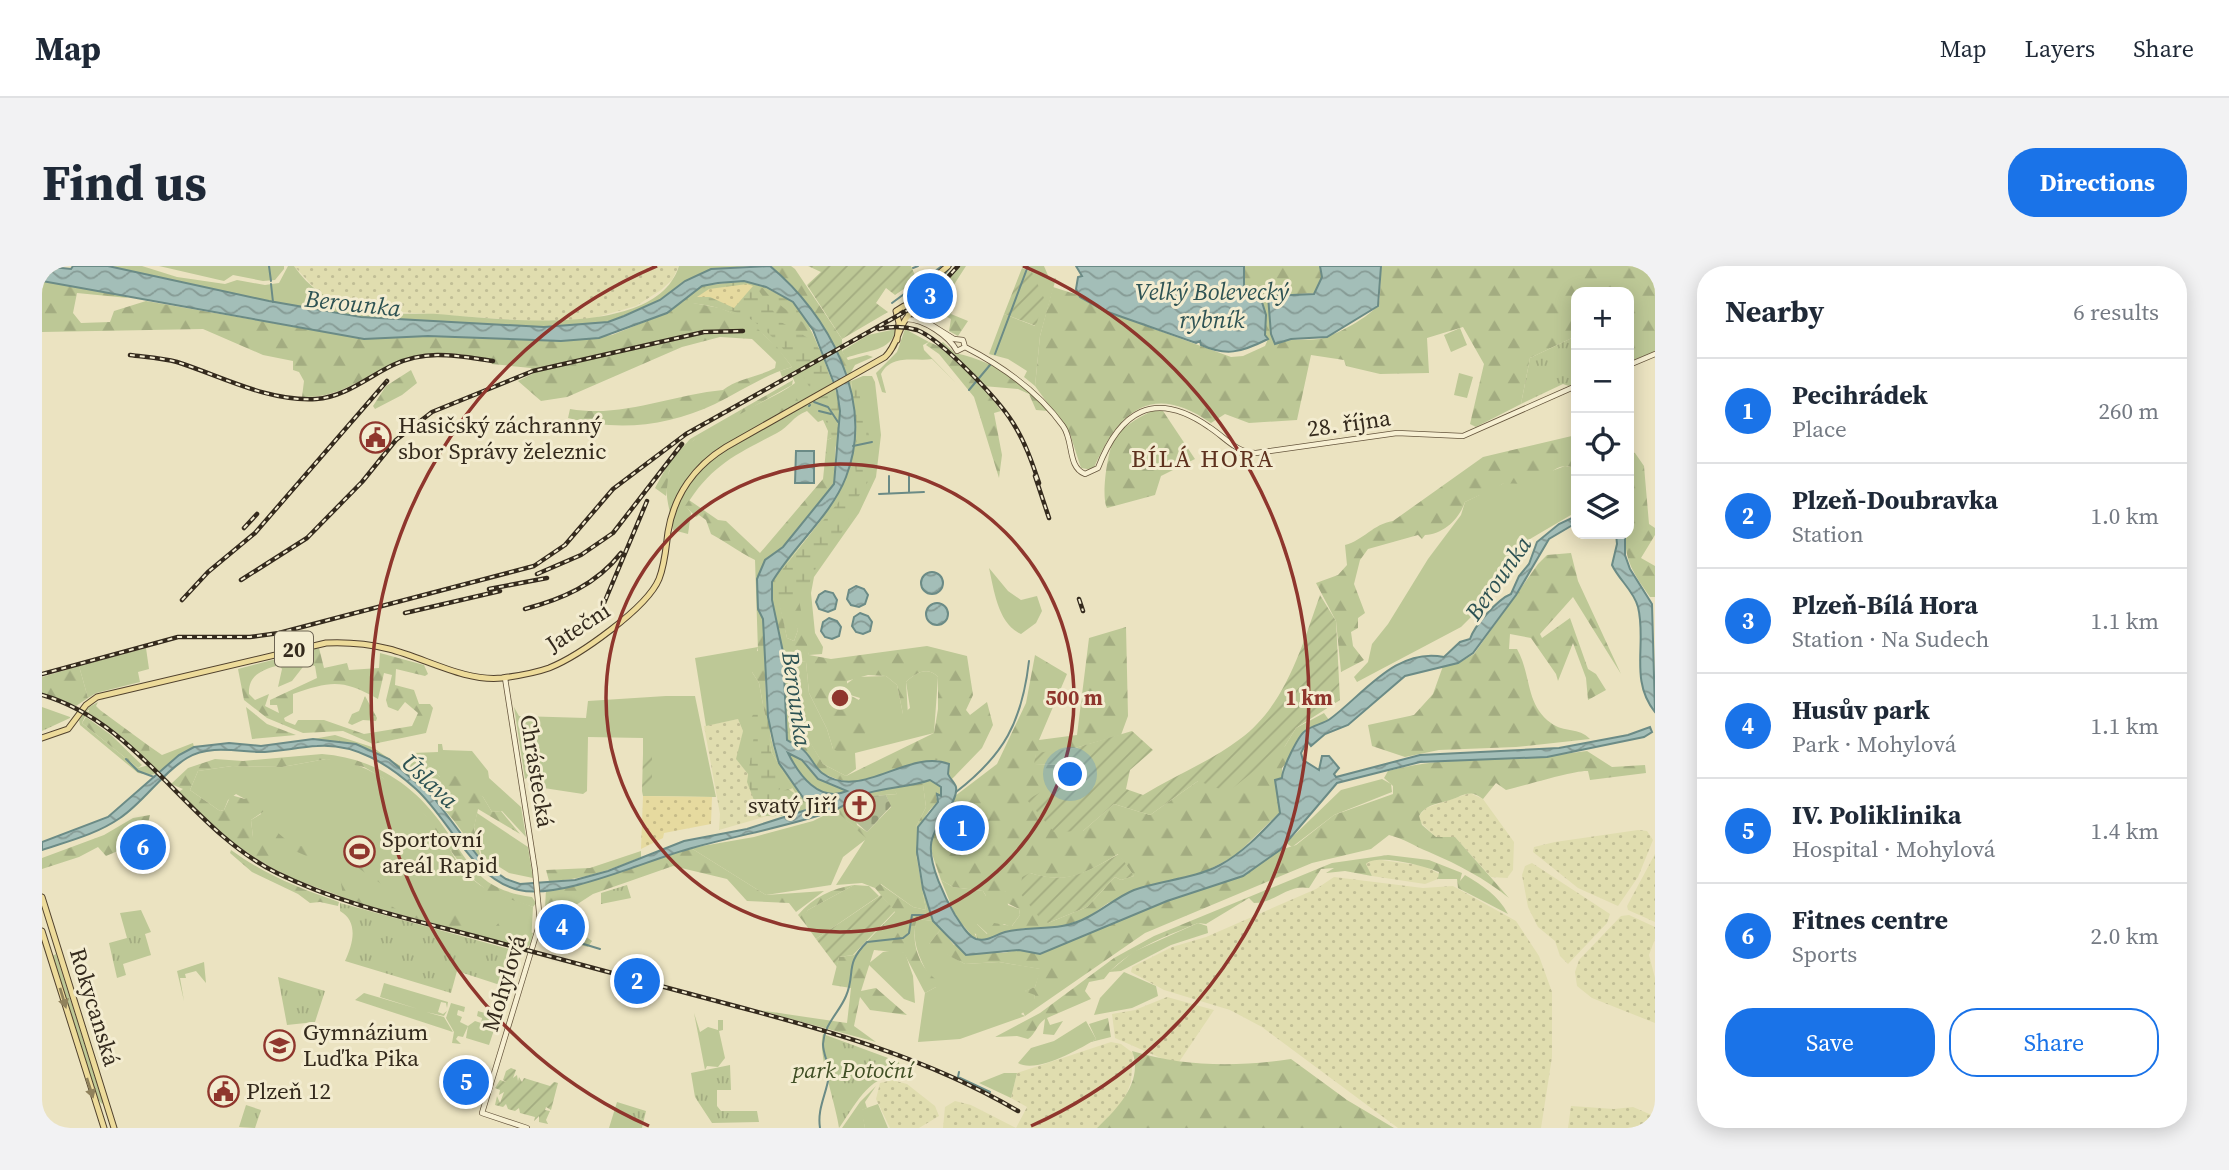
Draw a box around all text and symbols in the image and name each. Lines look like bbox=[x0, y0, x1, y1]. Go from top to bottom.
text: Map bbox=[35, 26, 101, 71]
text: Map bbox=[1940, 32, 1987, 65]
text: Layers bbox=[2025, 32, 2095, 65]
text: Share bbox=[2133, 32, 2194, 65]
button: Directions bbox=[2008, 148, 2187, 217]
text: Find us bbox=[42, 149, 207, 216]
pin: 3 bbox=[907, 270, 953, 322]
water label: Velký Bolevecký rybník bbox=[1135, 275, 1289, 336]
water label: Berounka bbox=[303, 281, 403, 324]
map controls bbox=[1571, 287, 1634, 539]
button: + bbox=[1571, 287, 1634, 350]
text: Nearby bbox=[1725, 291, 1824, 332]
text: 6 results bbox=[2073, 296, 2159, 328]
button: − bbox=[1571, 350, 1634, 413]
text: Pecihrádek bbox=[1792, 377, 1928, 413]
text: 1 bbox=[1742, 395, 1754, 427]
text: 260 m bbox=[2098, 395, 2159, 427]
street label: 28. října bbox=[1305, 401, 1393, 445]
place label: Hasičský záchranný sbor Správy železnic bbox=[398, 409, 606, 467]
button: locate bbox=[1571, 413, 1634, 476]
text: Place bbox=[1792, 413, 1847, 445]
public building icon: Hasičský záchranný sbor Správy železnic bbox=[358, 421, 392, 455]
district label: BÍLÁ HORA bbox=[1131, 442, 1275, 475]
button: layers bbox=[1571, 476, 1634, 539]
text: Plzeň-Doubravka bbox=[1792, 482, 1998, 518]
text: 2 bbox=[1742, 500, 1754, 532]
text: 1.0 km bbox=[2090, 500, 2159, 532]
text: Station bbox=[1792, 518, 1864, 550]
water label: Berounka bbox=[1456, 529, 1539, 628]
text: Plzeň-Bílá Hora bbox=[1792, 587, 1978, 623]
street label: Jateční bbox=[539, 594, 617, 660]
text: 3 bbox=[1742, 605, 1754, 637]
text: 1.1 km bbox=[2090, 605, 2159, 637]
text: Station · Na Sudech bbox=[1792, 623, 1989, 655]
road number: 20 bbox=[275, 632, 313, 666]
water label: Berounka bbox=[774, 648, 820, 749]
text: 500 m bbox=[1045, 683, 1103, 712]
text: 1 km bbox=[1285, 683, 1333, 712]
centre of rings bbox=[828, 686, 852, 710]
text: Husův park bbox=[1792, 692, 1930, 728]
text: 4 bbox=[1742, 710, 1754, 742]
text: 1.1 km bbox=[2090, 710, 2159, 742]
street label: Chrástecká bbox=[512, 712, 562, 830]
text: Park · Mohylová bbox=[1792, 728, 1956, 760]
water label: Úslava bbox=[394, 746, 466, 816]
your location bbox=[1053, 757, 1087, 791]
church icon: svatý Jiří bbox=[843, 788, 877, 822]
place label: svatý Jiří bbox=[748, 789, 837, 821]
text: IV. Poliklinika bbox=[1792, 797, 1961, 833]
pin: 1 bbox=[939, 802, 985, 854]
text: 5 bbox=[1742, 815, 1754, 847]
text: 1.4 km bbox=[2090, 815, 2159, 847]
pin: 6 bbox=[120, 821, 166, 873]
place label: Sportovní areál Rapid bbox=[382, 823, 498, 881]
text: Hospital · Mohylová bbox=[1792, 833, 1996, 865]
sports icon: Sportovní areál Rapid bbox=[342, 835, 376, 869]
pin: 4 bbox=[539, 901, 585, 953]
text: Fitnes centre bbox=[1792, 902, 1948, 938]
text: 6 bbox=[1742, 920, 1754, 952]
text: 2.0 km bbox=[2090, 920, 2159, 952]
street label: Mohylová bbox=[474, 930, 534, 1035]
text: Sports bbox=[1792, 938, 1857, 970]
street label: Rokycanská bbox=[62, 944, 128, 1070]
pin: 2 bbox=[614, 955, 660, 1007]
one-way arrow bbox=[58, 988, 69, 1009]
button: Save bbox=[1725, 1008, 1935, 1077]
button: Share bbox=[1949, 1008, 2159, 1077]
place label: Gymnázium Luďka Pika bbox=[303, 1016, 429, 1074]
school or university icon: Gymnázium Luďka Pika bbox=[263, 1028, 297, 1062]
park label: park Potoční bbox=[790, 1054, 916, 1086]
pin: 5 bbox=[443, 1056, 489, 1108]
public building icon: Plzeň 12 bbox=[206, 1074, 240, 1108]
place label: Plzeň 12 bbox=[246, 1075, 331, 1107]
one-way arrow bbox=[85, 1077, 96, 1098]

